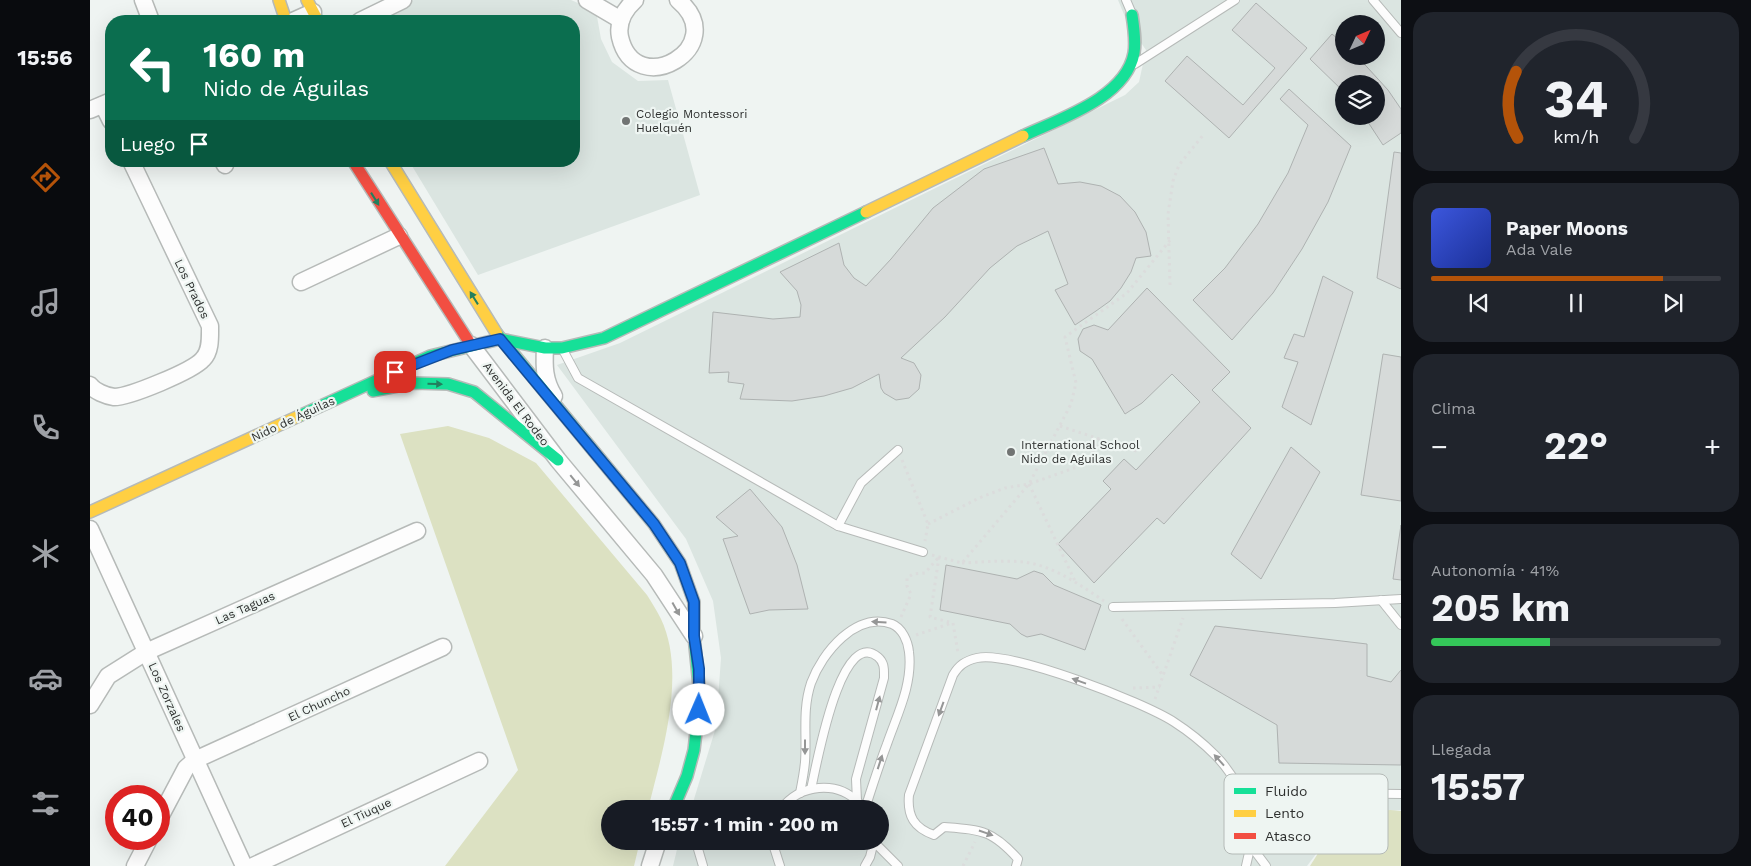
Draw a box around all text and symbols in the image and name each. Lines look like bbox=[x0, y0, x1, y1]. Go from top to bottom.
north arrow bbox=[1335, 15, 1385, 65]
map controls bbox=[1335, 15, 1385, 125]
text: 160 m bbox=[203, 34, 305, 76]
icon: left bbox=[120, 35, 185, 100]
text: 15:56 bbox=[17, 45, 73, 70]
text: 34 bbox=[1544, 69, 1608, 130]
button: layers bbox=[1335, 75, 1385, 125]
text: Nido de Águilas bbox=[203, 76, 369, 101]
place label: Colegio Montessori Huelquén bbox=[636, 107, 747, 135]
marker: Colegio Montessori Huelquén bbox=[620, 115, 632, 127]
text: km/h bbox=[1553, 126, 1599, 147]
icon: arrive bbox=[185, 130, 213, 158]
text: Luego bbox=[120, 133, 175, 156]
icon: directions bbox=[28, 160, 63, 195]
one-way arrow bbox=[371, 192, 380, 206]
text: Paper Moons bbox=[1506, 217, 1628, 240]
text: Ada Vale bbox=[1506, 240, 1573, 259]
street label: Los Prados bbox=[172, 257, 212, 321]
icon: music bbox=[28, 285, 63, 320]
icon: previous bbox=[1465, 289, 1493, 317]
icon: pause bbox=[1562, 289, 1590, 317]
icon: next bbox=[1659, 289, 1687, 317]
one-way arrow bbox=[470, 291, 479, 304]
pin bbox=[374, 351, 416, 393]
icon: arrive bbox=[381, 358, 409, 386]
street label: Avenida El Rodeo bbox=[480, 359, 552, 449]
one-way arrow bbox=[427, 380, 443, 388]
street label: Nido de Águilas bbox=[249, 394, 337, 444]
text: Clima bbox=[1431, 399, 1475, 418]
icon: phone bbox=[28, 410, 63, 445]
text: 22° bbox=[1544, 424, 1608, 468]
text: − bbox=[1431, 430, 1448, 463]
text: + bbox=[1704, 430, 1721, 463]
place label: International School Nido de Aguilas bbox=[1021, 438, 1140, 466]
marker: International School Nido de Aguilas bbox=[1005, 446, 1017, 458]
one-way arrow bbox=[570, 474, 581, 487]
icon: climate bbox=[28, 536, 63, 571]
text: Autonomía · 41% bbox=[1431, 561, 1559, 580]
text: 205 km bbox=[1431, 586, 1570, 630]
street label: Las Taguas bbox=[213, 589, 277, 627]
one-way arrow bbox=[671, 602, 680, 615]
one-way arrow bbox=[871, 618, 887, 626]
street label: Los Zorzales bbox=[146, 660, 188, 734]
icon: car bbox=[28, 661, 63, 696]
one-way arrow bbox=[1071, 676, 1086, 684]
position arrow bbox=[672, 683, 724, 735]
street label: El Chuncho bbox=[286, 684, 352, 724]
one-way arrow bbox=[874, 695, 882, 710]
one-way arrow bbox=[937, 702, 945, 717]
one-way arrow bbox=[801, 739, 809, 755]
text: Llegada bbox=[1431, 740, 1491, 759]
one-way arrow bbox=[1213, 754, 1225, 766]
one-way arrow bbox=[877, 755, 885, 770]
text: 15:57 bbox=[1431, 765, 1525, 809]
legend bbox=[1224, 774, 1388, 854]
text: Fluido bbox=[1265, 783, 1307, 799]
speed limit sign: 40 bbox=[105, 785, 170, 850]
icon: filters bbox=[28, 786, 63, 821]
street label: El Tiuque bbox=[338, 795, 394, 831]
text: Lento bbox=[1265, 805, 1304, 821]
text: 15:57 · 1 min · 200 m bbox=[652, 813, 838, 836]
text: Atasco bbox=[1265, 828, 1311, 844]
one-way arrow bbox=[979, 829, 994, 837]

